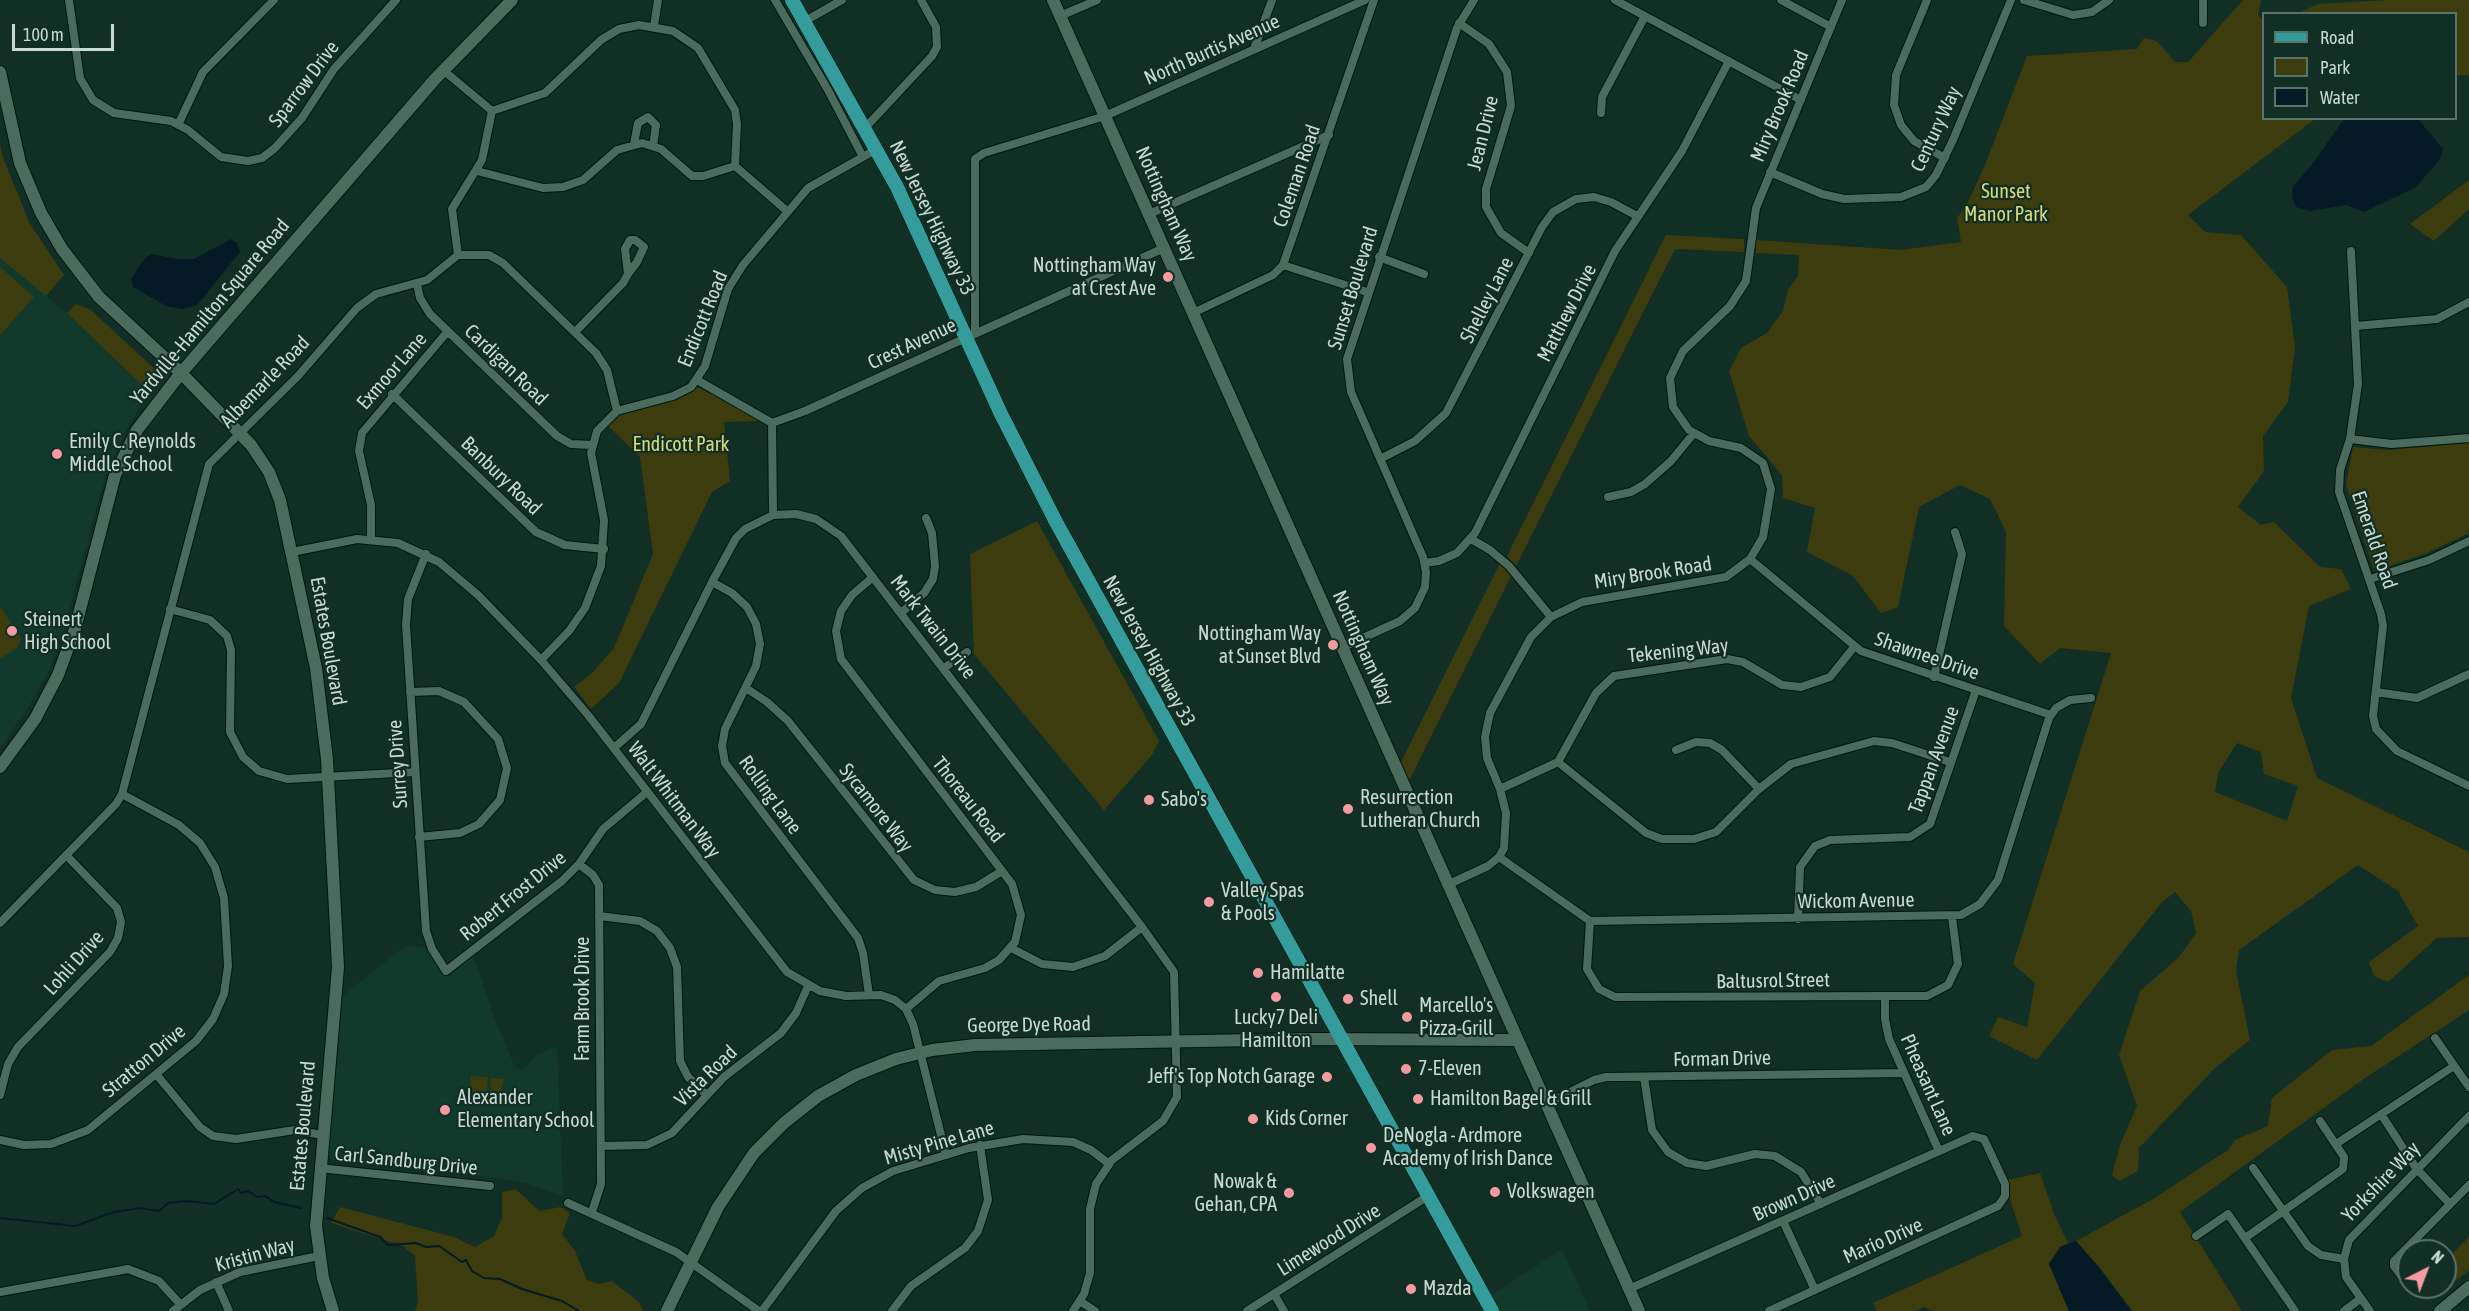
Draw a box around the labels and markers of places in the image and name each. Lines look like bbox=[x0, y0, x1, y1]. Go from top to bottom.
place label: Nottingham Way at Crest Ave bbox=[1033, 254, 1156, 301]
marker: Nottingham Way at Crest Ave bbox=[1161, 270, 1175, 284]
place label: Emily C. Reynolds Middle School bbox=[69, 430, 196, 477]
marker: Emily C. Reynolds Middle School bbox=[50, 447, 64, 461]
place label: Steinert High School bbox=[24, 608, 111, 655]
place label: Nottingham Way at Sunset Blvd bbox=[1198, 622, 1321, 669]
marker: Steinert High School bbox=[5, 624, 19, 638]
marker: Nottingham Way at Sunset Blvd bbox=[1326, 638, 1340, 652]
place label: Resurrection Lutheran Church bbox=[1360, 786, 1481, 833]
place label: Sabo's bbox=[1161, 788, 1207, 812]
marker: Sabo's bbox=[1142, 793, 1156, 807]
marker: Resurrection Lutheran Church bbox=[1341, 802, 1355, 816]
place label: Valley Spas & Pools bbox=[1221, 879, 1304, 926]
marker: Valley Spas & Pools bbox=[1202, 895, 1216, 909]
place label: Hamilatte bbox=[1270, 961, 1345, 985]
marker: Hamilatte bbox=[1251, 966, 1265, 980]
place label: Shell bbox=[1360, 987, 1398, 1011]
marker: Lucky7 Deli Hamilton bbox=[1269, 990, 1283, 1004]
marker: Shell bbox=[1341, 992, 1355, 1006]
place label: Marcello's Pizza-Grill bbox=[1419, 994, 1493, 1041]
place label: Lucky7 Deli Hamilton bbox=[1234, 1006, 1318, 1053]
marker: Marcello's Pizza-Grill bbox=[1400, 1010, 1414, 1024]
place label: 7-Eleven bbox=[1418, 1057, 1482, 1081]
marker: 7-Eleven bbox=[1399, 1062, 1413, 1076]
place label: Jeff's Top Notch Garage bbox=[1147, 1065, 1315, 1089]
marker: Jeff's Top Notch Garage bbox=[1320, 1070, 1334, 1084]
place label: Alexander Elementary School bbox=[457, 1086, 594, 1133]
place label: Hamilton Bagel & Grill bbox=[1430, 1087, 1592, 1111]
marker: Hamilton Bagel & Grill bbox=[1411, 1092, 1425, 1106]
marker: Alexander Elementary School bbox=[438, 1103, 452, 1117]
place label: Kids Corner bbox=[1265, 1107, 1348, 1131]
marker: Kids Corner bbox=[1246, 1112, 1260, 1126]
place label: DeNogla - Ardmore Academy of Irish Dance bbox=[1383, 1124, 1553, 1171]
marker: DeNogla - Ardmore Academy of Irish Dance bbox=[1364, 1141, 1378, 1155]
place label: Nowak & Gehan, CPA bbox=[1195, 1170, 1277, 1217]
place label: Volkswagen bbox=[1507, 1180, 1595, 1204]
marker: Volkswagen bbox=[1488, 1185, 1502, 1199]
marker: Nowak & Gehan, CPA bbox=[1282, 1186, 1296, 1200]
place label: Mazda bbox=[1423, 1277, 1471, 1301]
marker: Mazda bbox=[1404, 1282, 1418, 1296]

